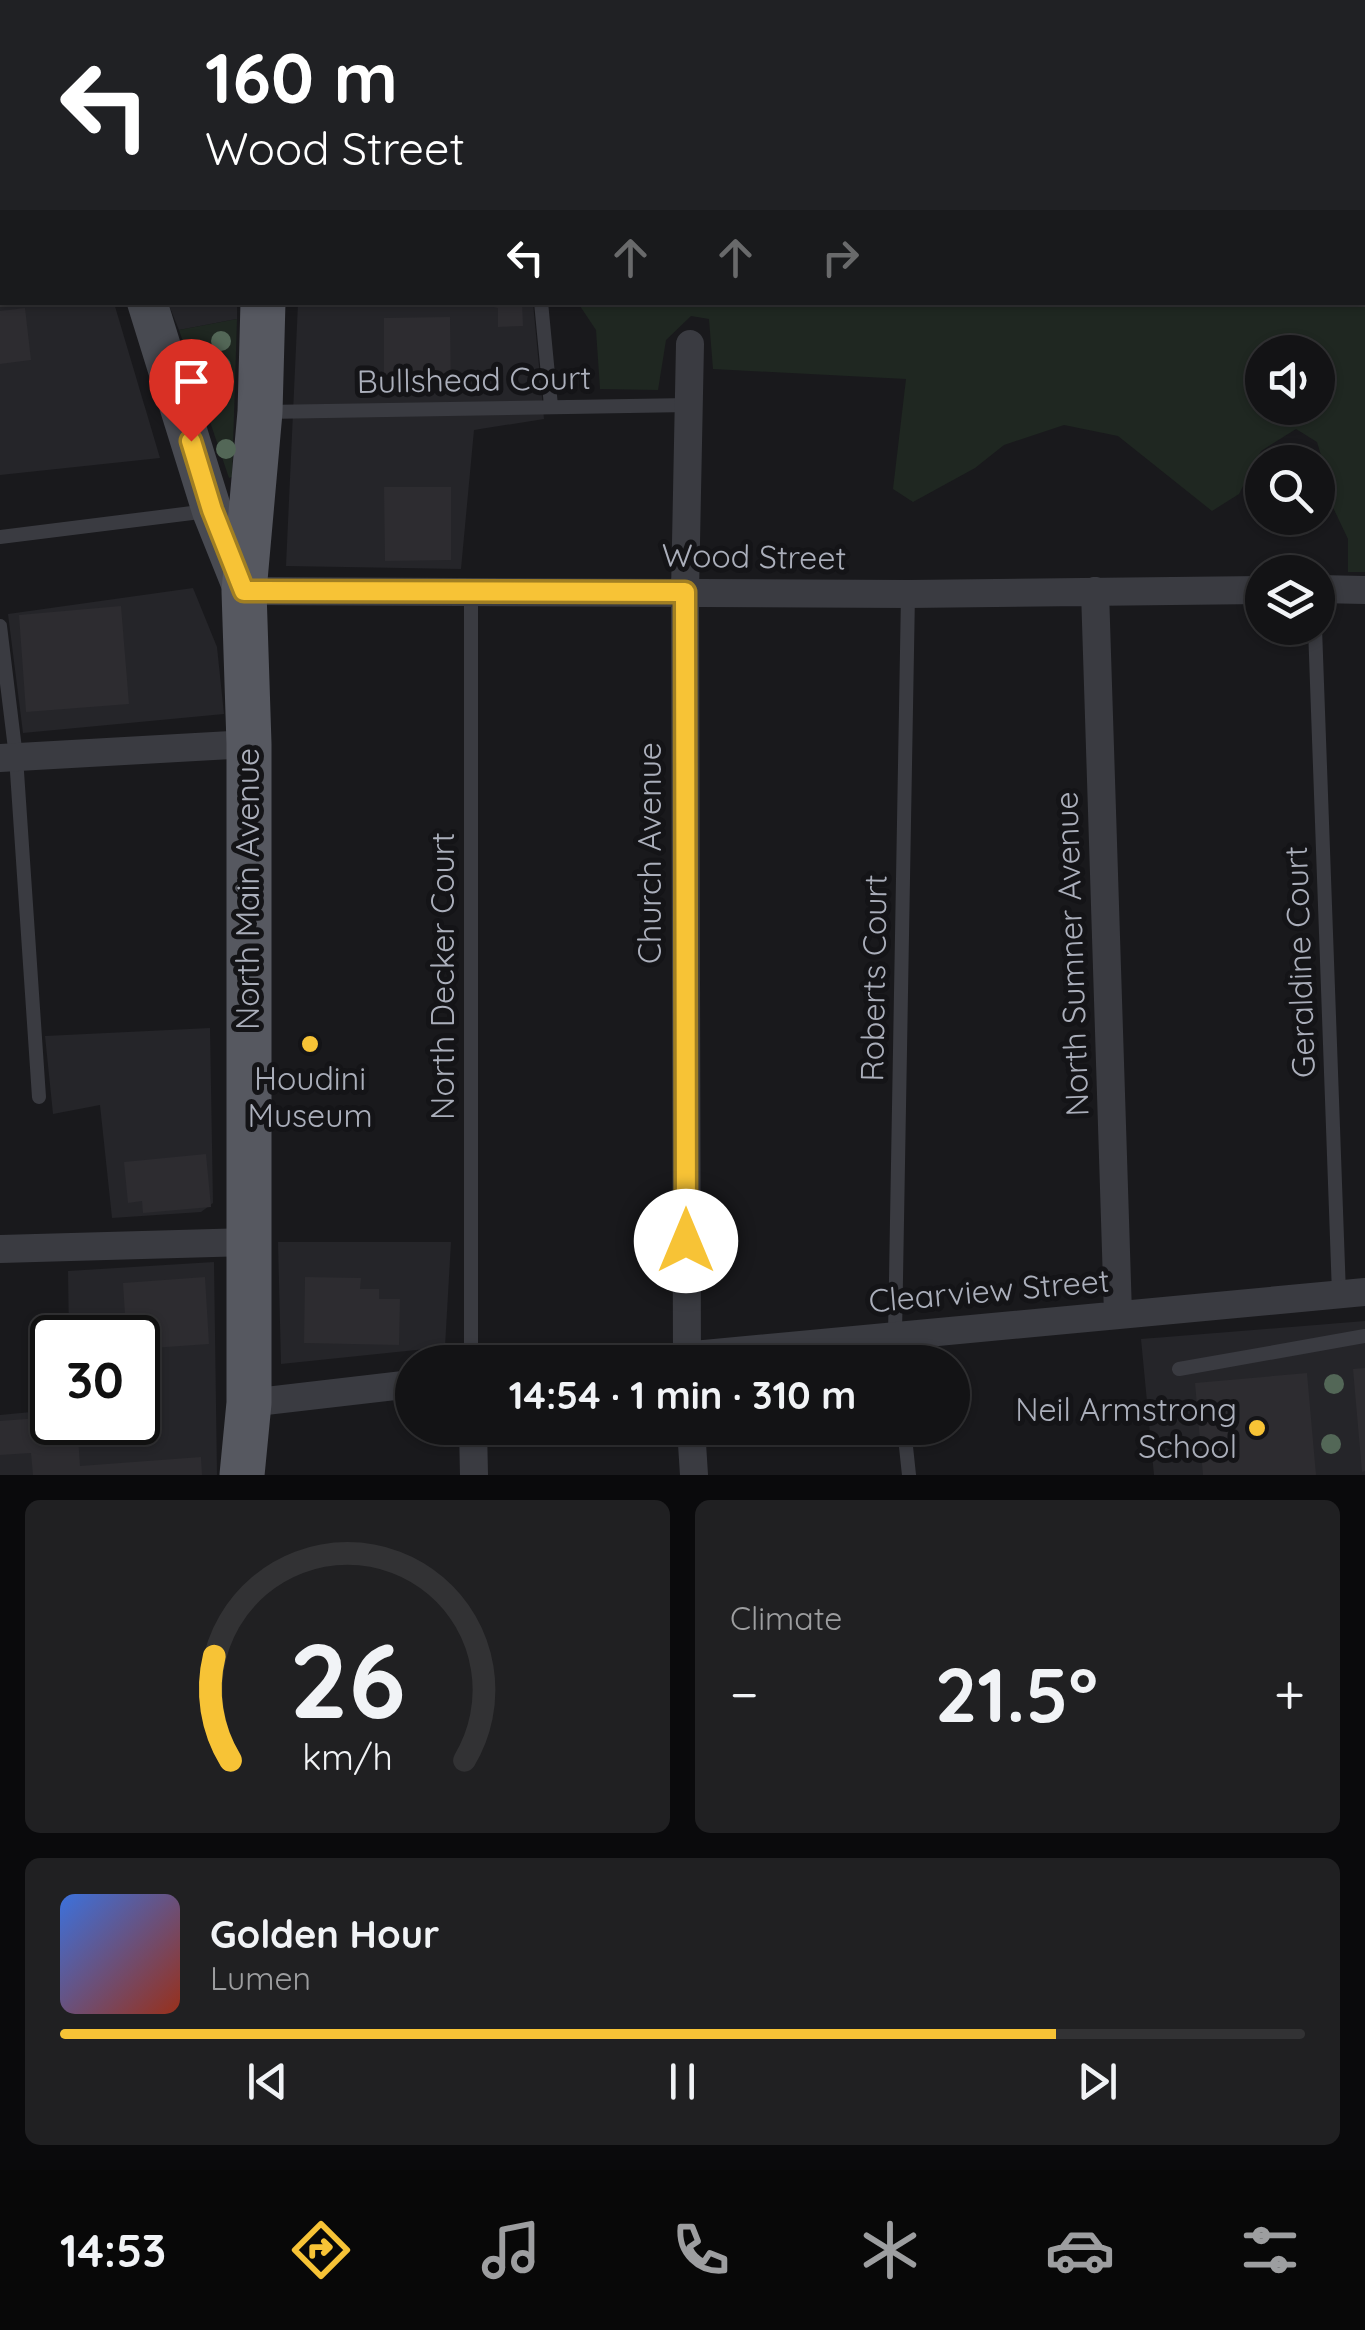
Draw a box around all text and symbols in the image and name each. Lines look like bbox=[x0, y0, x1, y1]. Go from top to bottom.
text: 160 m bbox=[205, 33, 398, 121]
icon: left bbox=[40, 40, 170, 170]
text: Wood Street bbox=[205, 120, 465, 176]
icon: left bbox=[498, 230, 553, 285]
icon: ahead bbox=[603, 230, 658, 285]
icon: ahead bbox=[708, 230, 763, 285]
icon: right bbox=[813, 230, 868, 285]
map controls bbox=[1245, 335, 1335, 645]
button: sound bbox=[1245, 335, 1335, 425]
pin bbox=[149, 339, 234, 442]
icon: arrive bbox=[164, 354, 219, 409]
street label: Bullshead Court bbox=[357, 357, 591, 401]
button: search bbox=[1245, 445, 1335, 535]
street label: Wood Street bbox=[661, 534, 847, 578]
button: layers bbox=[1245, 555, 1335, 645]
street label: Church Avenue bbox=[629, 742, 669, 964]
street label: North Main Avenue bbox=[227, 748, 267, 1030]
street label: North Sumner Avenue bbox=[1045, 791, 1097, 1117]
street label: North Decker Court bbox=[422, 832, 462, 1120]
street label: Geraldine Court bbox=[1275, 845, 1323, 1079]
street label: Roberts Court bbox=[851, 874, 895, 1082]
marker: Houdini Museum bbox=[299, 1033, 321, 1055]
place label: Houdini Museum bbox=[247, 1058, 373, 1135]
position arrow bbox=[634, 1189, 738, 1293]
street label: Clearview Street bbox=[867, 1260, 1111, 1320]
speed limit sign: 30 bbox=[30, 1315, 160, 1445]
text: 14:54 · 1 min · 310 m bbox=[509, 1371, 856, 1419]
place label: Neil Armstrong School bbox=[1015, 1389, 1237, 1466]
marker: Neil Armstrong School bbox=[1246, 1417, 1268, 1439]
text: Climate bbox=[730, 1598, 842, 1638]
text: 26 bbox=[289, 1614, 406, 1744]
text: 21.5° bbox=[935, 1647, 1098, 1741]
text: − bbox=[730, 1659, 759, 1728]
text: + bbox=[1274, 1659, 1305, 1728]
text: km/h bbox=[302, 1734, 393, 1779]
text: Golden Hour bbox=[210, 1910, 439, 1958]
text: Lumen bbox=[210, 1958, 311, 1998]
icon: previous bbox=[240, 2054, 295, 2109]
icon: pause bbox=[655, 2054, 710, 2109]
icon: next bbox=[1070, 2054, 1125, 2109]
icon: directions bbox=[286, 2215, 356, 2285]
icon: music bbox=[476, 2215, 546, 2285]
icon: phone bbox=[666, 2215, 736, 2285]
icon: climate bbox=[855, 2215, 925, 2285]
icon: car bbox=[1045, 2215, 1115, 2285]
icon: filters bbox=[1235, 2215, 1305, 2285]
text: 14:53 bbox=[60, 2222, 166, 2278]

